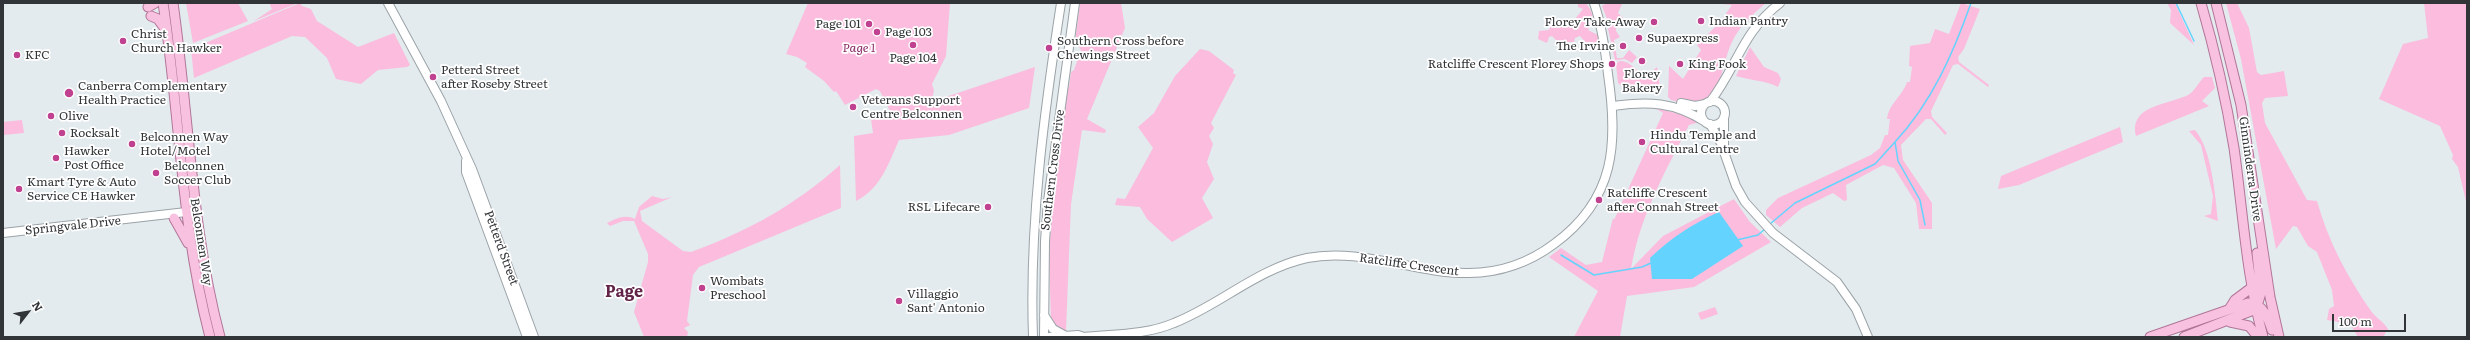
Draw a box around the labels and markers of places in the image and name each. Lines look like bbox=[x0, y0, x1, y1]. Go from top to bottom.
place label: Indian Pantry bbox=[1709, 14, 1788, 28]
place label: Florey Take-Away bbox=[1544, 15, 1646, 29]
marker: Indian Pantry bbox=[1696, 16, 1706, 26]
place label: Page 101 bbox=[816, 17, 861, 31]
marker: Florey Take-Away bbox=[1649, 17, 1659, 27]
marker: Page 101 bbox=[864, 19, 874, 29]
place label: Page 103 bbox=[885, 25, 932, 39]
place label: Christ Church Hawker bbox=[131, 27, 221, 55]
marker: Page 103 bbox=[872, 27, 882, 37]
place label: Supaexpress bbox=[1647, 31, 1718, 45]
marker: Supaexpress bbox=[1634, 33, 1644, 43]
place label: Southern Cross before Chewings Street bbox=[1057, 34, 1184, 62]
marker: Christ Church Hawker bbox=[118, 36, 128, 46]
place label: The Irvine bbox=[1556, 39, 1615, 53]
marker: Page 104 bbox=[908, 40, 918, 50]
marker: The Irvine bbox=[1618, 41, 1628, 51]
marker: Southern Cross before Chewings Street bbox=[1044, 43, 1054, 53]
place label: KFC bbox=[25, 48, 50, 62]
marker: KFC bbox=[12, 50, 22, 60]
place label: Page 104 bbox=[889, 51, 937, 65]
marker: Florey Bakery bbox=[1637, 56, 1647, 66]
place label: Ratcliffe Crescent Florey Shops bbox=[1428, 57, 1604, 71]
place label: King Fook bbox=[1688, 57, 1746, 71]
marker: Ratcliffe Crescent Florey Shops bbox=[1607, 59, 1617, 69]
marker: King Fook bbox=[1675, 59, 1685, 69]
place label: Petterd Street after Roseby Street bbox=[441, 63, 548, 91]
place label: Florey Bakery bbox=[1622, 67, 1662, 95]
marker: Petterd Street after Roseby Street bbox=[428, 72, 438, 82]
place label: Canberra Complementary Health Practice bbox=[78, 79, 227, 107]
marker: Canberra Complementary Health Practice bbox=[63, 87, 75, 99]
place label: Veterans Support Centre Belconnen bbox=[861, 93, 962, 121]
marker: Veterans Support Centre Belconnen bbox=[848, 102, 858, 112]
place label: Olive bbox=[59, 109, 89, 123]
marker: Olive bbox=[46, 111, 56, 121]
place label: Rocksalt bbox=[70, 126, 119, 140]
marker: Rocksalt bbox=[57, 128, 67, 138]
place label: Hindu Temple and Cultural Centre bbox=[1650, 128, 1756, 156]
place label: Belconnen Way Hotel/Motel bbox=[140, 130, 228, 158]
marker: Hindu Temple and Cultural Centre bbox=[1637, 137, 1647, 147]
marker: Belconnen Way Hotel/Motel bbox=[127, 139, 137, 149]
place label: Hawker Post Office bbox=[64, 144, 124, 172]
marker: Hawker Post Office bbox=[51, 153, 61, 163]
place label: Belconnen Soccer Club bbox=[164, 159, 231, 187]
marker: Belconnen Soccer Club bbox=[151, 168, 161, 178]
place label: Kmart Tyre & Auto Service CE Hawker bbox=[27, 175, 136, 203]
marker: Kmart Tyre & Auto Service CE Hawker bbox=[14, 184, 24, 194]
place label: Ratcliffe Crescent after Connah Street bbox=[1607, 186, 1719, 214]
marker: Ratcliffe Crescent after Connah Street bbox=[1594, 195, 1604, 205]
place label: RSL Lifecare bbox=[908, 200, 980, 214]
marker: RSL Lifecare bbox=[983, 202, 993, 212]
place label: Wombats Preschool bbox=[710, 274, 766, 302]
marker: Wombats Preschool bbox=[697, 283, 707, 293]
place label: Villaggio Sant' Antonio bbox=[907, 287, 985, 315]
marker: Villaggio Sant' Antonio bbox=[894, 296, 904, 306]

